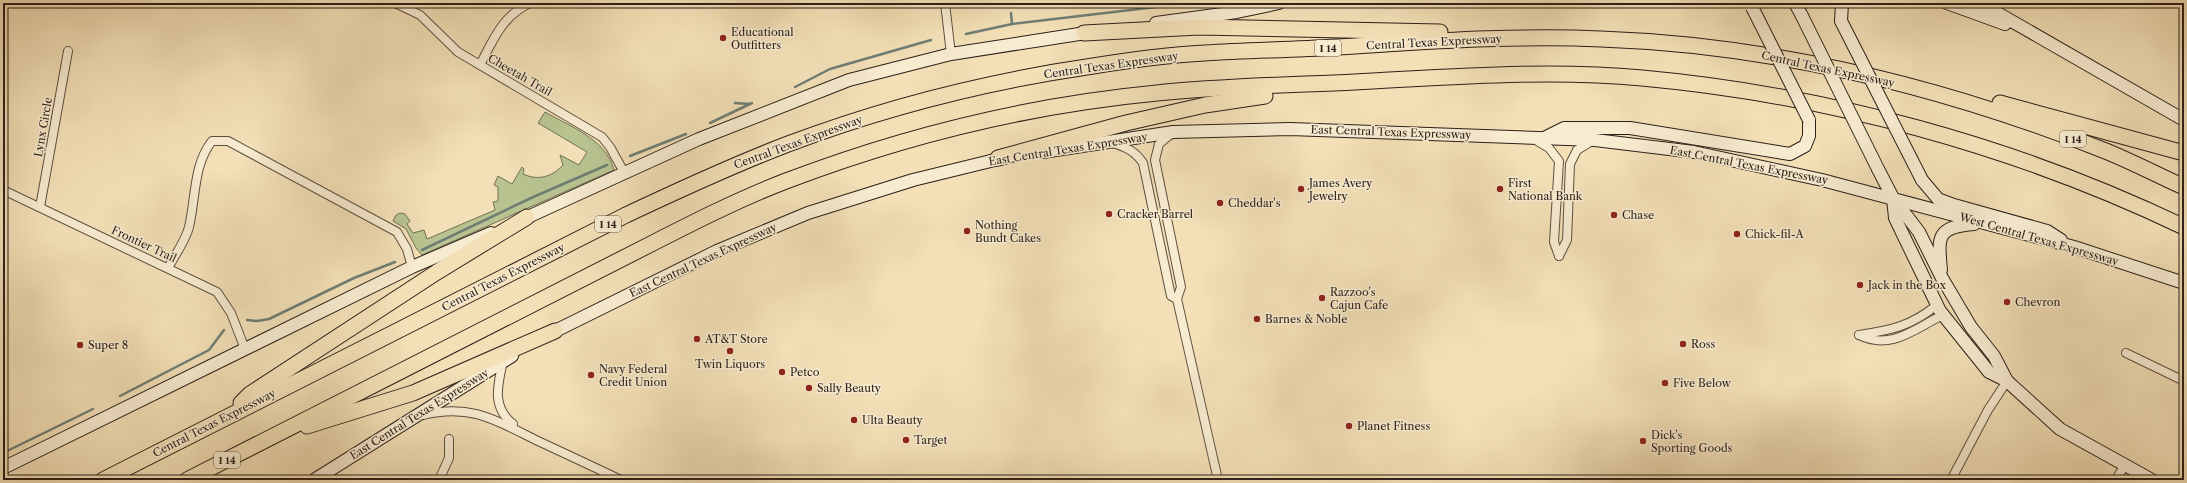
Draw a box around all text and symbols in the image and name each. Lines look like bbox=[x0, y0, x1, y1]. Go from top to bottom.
place label: Educational Outfitters bbox=[731, 25, 794, 52]
street label: Central Texas Expressway bbox=[1366, 31, 1503, 53]
marker: Educational Outfitters bbox=[718, 33, 728, 43]
road number: I 14 bbox=[1315, 40, 1341, 56]
street label: Central Texas Expressway bbox=[1043, 48, 1180, 81]
street label: Central Texas Expressway bbox=[1760, 48, 1897, 90]
street label: Cheetah Trail bbox=[486, 51, 555, 99]
street label: Lynx Circle bbox=[31, 96, 55, 158]
street label: Central Texas Expressway bbox=[732, 112, 865, 172]
street label: East Central Texas Expressway bbox=[1310, 122, 1472, 142]
street label: East Central Texas Expressway bbox=[987, 129, 1149, 168]
road number: I 14 bbox=[2060, 131, 2086, 147]
street label: East Central Texas Expressway bbox=[1669, 143, 1830, 187]
place label: James Avery Jewelry bbox=[1307, 176, 1373, 203]
place label: First National Bank bbox=[1508, 176, 1583, 203]
marker: James Avery Jewelry bbox=[1296, 184, 1306, 194]
marker: First National Bank bbox=[1495, 184, 1505, 194]
place label: Cheddar's bbox=[1228, 196, 1281, 210]
marker: Cheddar's bbox=[1215, 198, 1225, 208]
place label: Cracker Barrel bbox=[1117, 207, 1194, 221]
place label: Chase bbox=[1622, 208, 1654, 222]
marker: Cracker Barrel bbox=[1104, 209, 1114, 219]
street label: West Central Texas Expressway bbox=[1957, 209, 2121, 269]
marker: Chase bbox=[1609, 210, 1619, 220]
road number: I 14 bbox=[595, 216, 621, 232]
place label: Nothing Bundt Cakes bbox=[975, 218, 1041, 245]
street label: East Central Texas Expressway bbox=[627, 219, 780, 300]
street label: Frontier Trail bbox=[109, 223, 179, 265]
marker: Nothing Bundt Cakes bbox=[962, 226, 972, 236]
place label: Chick-fil-A bbox=[1745, 227, 1804, 241]
marker: Chick-fil-A bbox=[1732, 229, 1742, 239]
street label: Central Texas Expressway bbox=[439, 240, 568, 314]
place label: Jack in the Box bbox=[1866, 278, 1947, 292]
marker: Jack in the Box bbox=[1855, 280, 1865, 290]
place label: Razzoo's Cajun Cafe bbox=[1330, 285, 1388, 312]
marker: Razzoo's Cajun Cafe bbox=[1317, 293, 1327, 303]
place label: Chevron bbox=[2015, 295, 2061, 309]
marker: Chevron bbox=[2002, 297, 2012, 307]
place label: Barnes & Noble bbox=[1265, 312, 1347, 326]
marker: Barnes & Noble bbox=[1252, 314, 1262, 324]
place label: AT&T Store bbox=[704, 332, 768, 346]
marker: AT&T Store bbox=[692, 334, 702, 344]
place label: Ross bbox=[1691, 337, 1715, 351]
place label: Super 8 bbox=[88, 338, 128, 352]
marker: Ross bbox=[1678, 339, 1688, 349]
marker: Super 8 bbox=[75, 340, 85, 350]
marker: Twin Liquors bbox=[725, 346, 735, 356]
place label: Twin Liquors bbox=[695, 357, 765, 371]
place label: Navy Federal Credit Union bbox=[599, 362, 668, 389]
street label: East Central Texas Expressway bbox=[347, 365, 492, 463]
place label: Petco bbox=[790, 365, 820, 379]
marker: Petco bbox=[777, 367, 787, 377]
marker: Navy Federal Credit Union bbox=[586, 370, 596, 380]
place label: Five Below bbox=[1673, 376, 1732, 390]
marker: Five Below bbox=[1660, 378, 1670, 388]
place label: Sally Beauty bbox=[817, 381, 882, 395]
marker: Sally Beauty bbox=[804, 383, 814, 393]
street label: Central Texas Expressway bbox=[150, 386, 279, 460]
place label: Ulta Beauty bbox=[862, 413, 924, 427]
marker: Ulta Beauty bbox=[849, 415, 859, 425]
place label: Planet Fitness bbox=[1357, 419, 1430, 433]
marker: Planet Fitness bbox=[1344, 421, 1354, 431]
place label: Dick's Sporting Goods bbox=[1651, 428, 1733, 455]
place label: Target bbox=[914, 433, 947, 447]
marker: Target bbox=[901, 435, 911, 445]
marker: Dick's Sporting Goods bbox=[1638, 436, 1648, 446]
road number: I 14 bbox=[214, 452, 240, 468]

